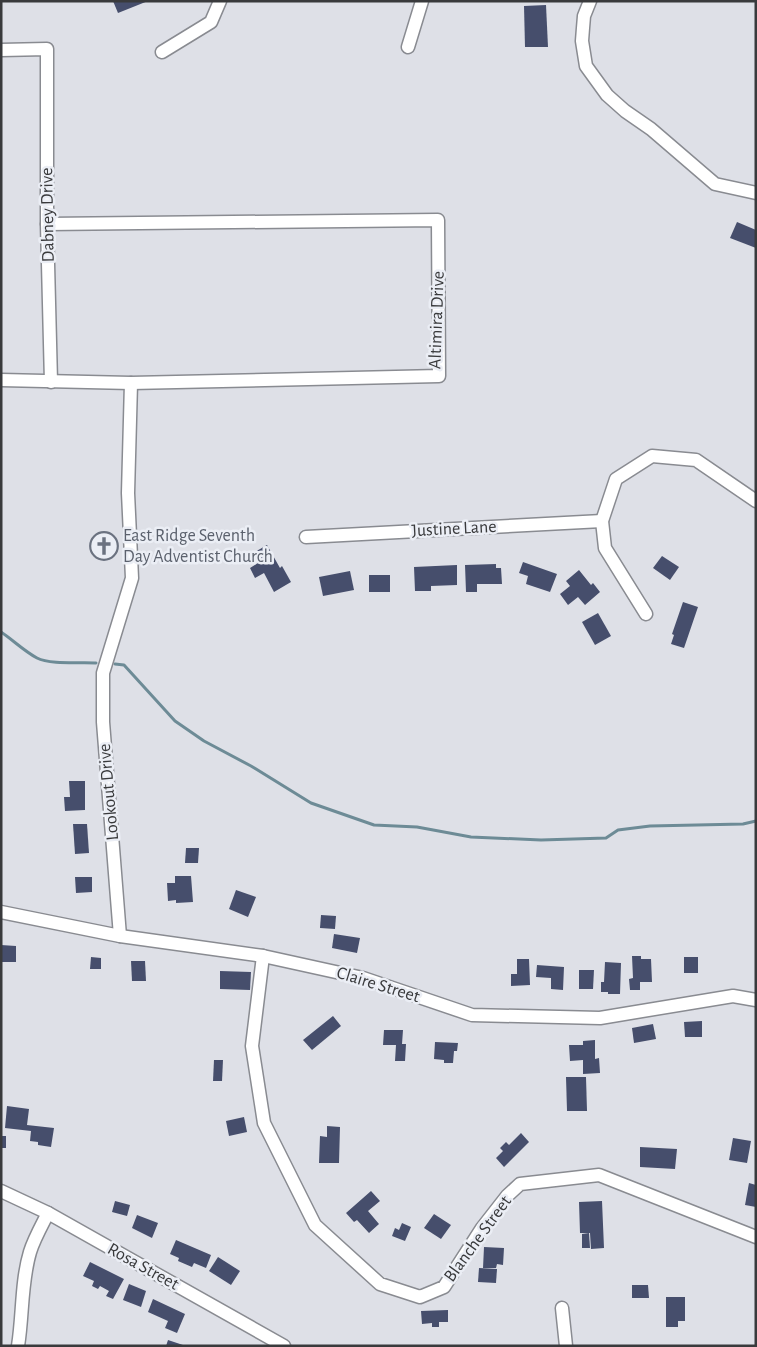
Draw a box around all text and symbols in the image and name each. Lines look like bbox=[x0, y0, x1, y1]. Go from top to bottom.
street label: Dabney Drive bbox=[38, 167, 58, 263]
street label: Altimira Drive bbox=[426, 271, 448, 369]
street label: Justine Lane bbox=[411, 518, 497, 540]
place label: East Ridge Seventh Day Adventist Church bbox=[123, 527, 273, 566]
church icon: East Ridge Seventh Day Adventist Church bbox=[89, 531, 119, 561]
street label: Lookout Drive bbox=[96, 743, 122, 841]
street label: Claire Street bbox=[334, 964, 422, 1006]
street label: Blanche Street bbox=[441, 1192, 515, 1285]
street label: Rosa Street bbox=[104, 1240, 182, 1294]

